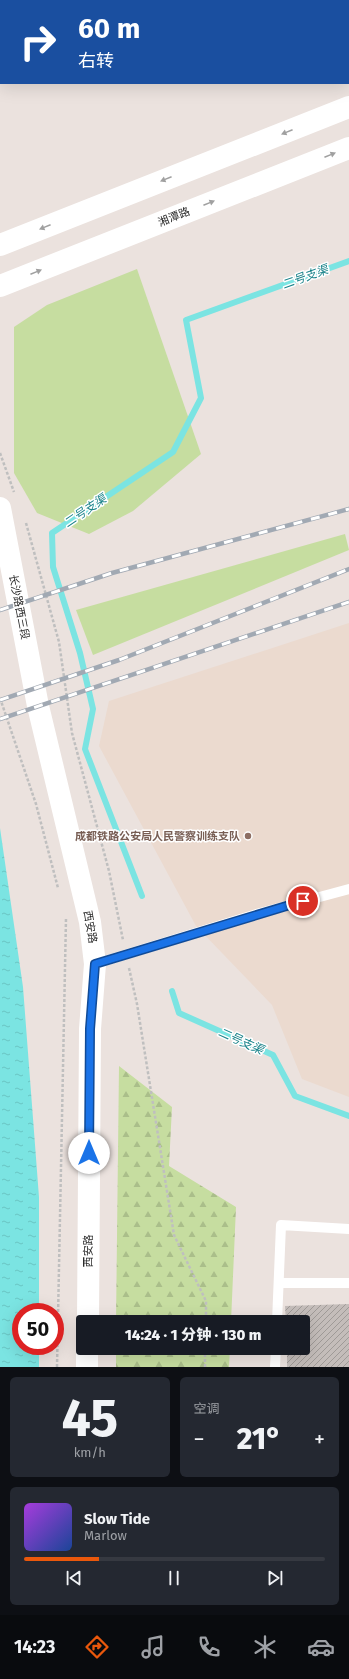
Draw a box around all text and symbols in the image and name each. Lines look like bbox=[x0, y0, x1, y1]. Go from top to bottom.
text: 60 m bbox=[78, 12, 140, 45]
icon: right bbox=[12, 16, 64, 68]
text: 右转 bbox=[78, 50, 114, 72]
one-way arrow bbox=[280, 129, 292, 135]
one-way arrow bbox=[325, 152, 337, 158]
one-way arrow bbox=[159, 177, 171, 183]
one-way arrow bbox=[204, 200, 216, 206]
street label: 湘潭路 bbox=[156, 205, 192, 229]
one-way arrow bbox=[38, 225, 50, 231]
water label: 二号支渠 bbox=[280, 262, 332, 292]
one-way arrow bbox=[31, 268, 43, 274]
water label: 二号支渠 bbox=[61, 491, 110, 530]
street label: 长沙路西三段 bbox=[6, 573, 32, 641]
place label: 成都铁路公安局人民警察训练支队 bbox=[75, 830, 240, 843]
marker: 成都铁路公安局人民警察训练支队 bbox=[243, 831, 253, 841]
pin bbox=[286, 884, 320, 918]
icon: arrive bbox=[292, 890, 314, 912]
street label: 西安路 bbox=[81, 910, 99, 944]
water label: 二号支渠 bbox=[216, 1025, 268, 1058]
position arrow bbox=[68, 1132, 110, 1174]
street label: 西安路 bbox=[82, 1235, 95, 1268]
speed limit sign: 50 bbox=[12, 1303, 64, 1355]
text: 14:24 · 1 分钟 · 130 m bbox=[125, 1326, 261, 1344]
text: 45 bbox=[61, 1387, 118, 1450]
text: 空调 bbox=[194, 1401, 220, 1416]
text: 21° bbox=[237, 1421, 282, 1457]
text: − bbox=[194, 1426, 205, 1453]
text: + bbox=[314, 1426, 325, 1453]
text: km/h bbox=[74, 1445, 106, 1460]
text: Slow Tide bbox=[84, 1510, 150, 1528]
text: Marlow bbox=[84, 1528, 127, 1543]
icon: previous bbox=[63, 1567, 85, 1589]
icon: pause bbox=[163, 1567, 185, 1589]
icon: next bbox=[264, 1567, 286, 1589]
icon: directions bbox=[83, 1633, 111, 1661]
icon: music bbox=[139, 1633, 167, 1661]
icon: phone bbox=[195, 1633, 223, 1661]
icon: climate bbox=[251, 1633, 279, 1661]
icon: car bbox=[307, 1633, 335, 1661]
text: 14:23 bbox=[14, 1636, 55, 1658]

